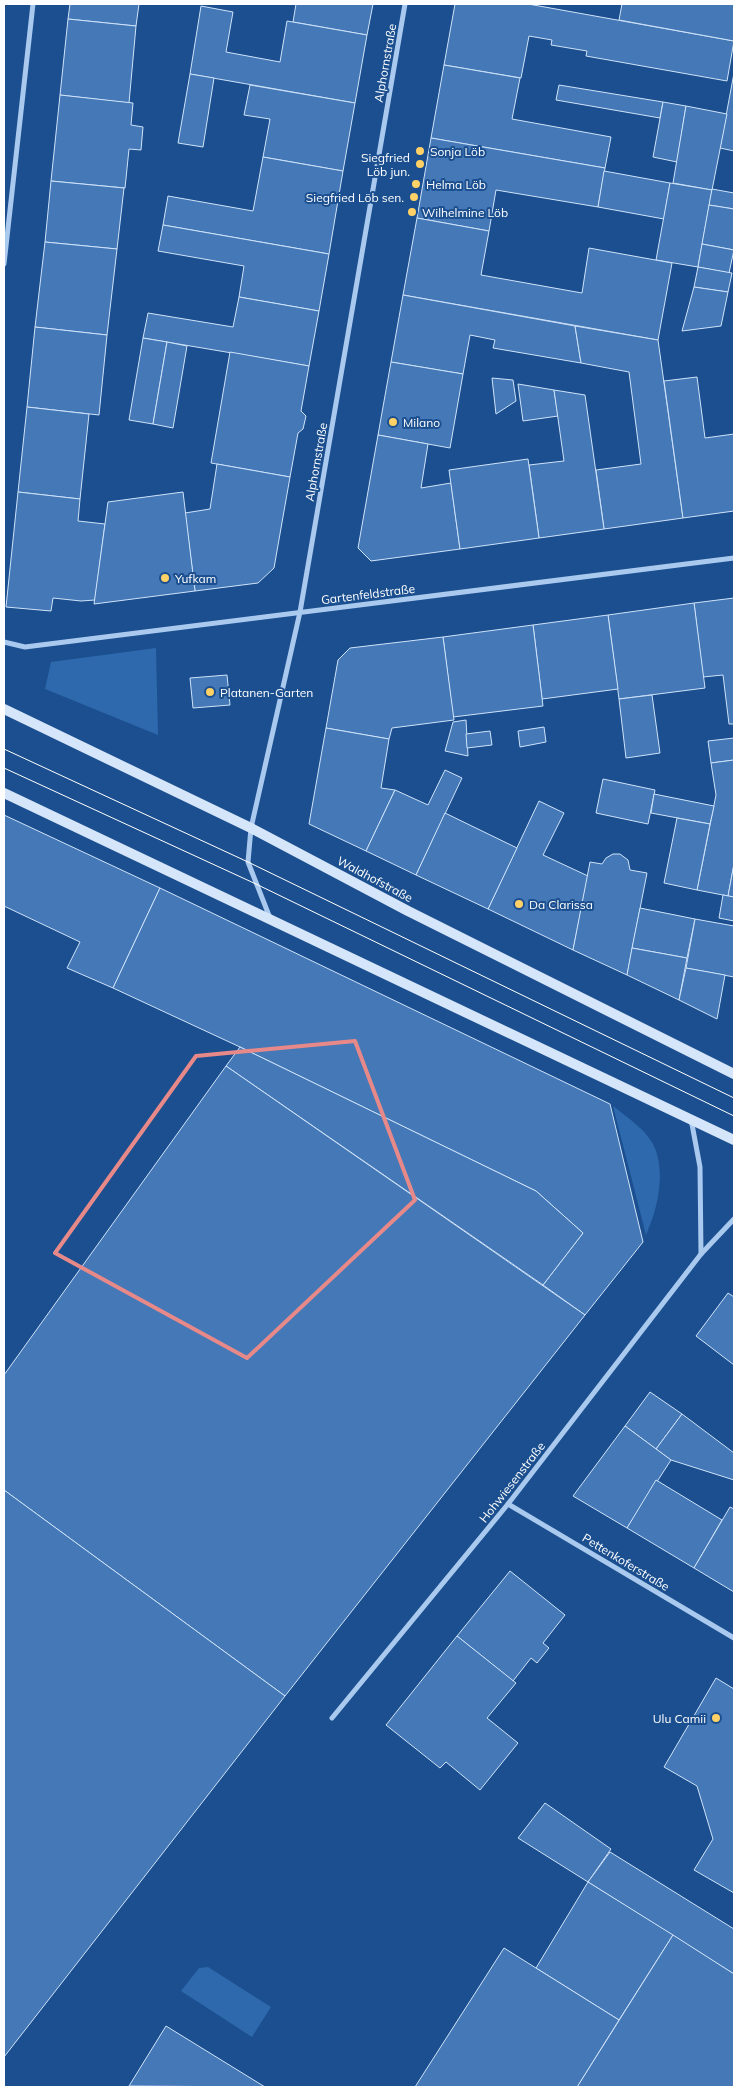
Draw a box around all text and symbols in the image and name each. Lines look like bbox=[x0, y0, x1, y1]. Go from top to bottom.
street label: Alphornstraße bbox=[371, 22, 399, 104]
place label: Sonja Löb bbox=[430, 144, 485, 159]
marker: Sonja Löb bbox=[414, 145, 426, 157]
place label: Siegfried Löb jun. bbox=[361, 150, 410, 179]
marker: Siegfried Löb jun. bbox=[414, 158, 426, 170]
place label: Helma Löb bbox=[426, 177, 486, 192]
marker: Helma Löb bbox=[410, 178, 422, 190]
place label: Siegfried Löb sen. bbox=[306, 190, 404, 205]
marker: Siegfried Löb sen. bbox=[408, 191, 420, 203]
place label: Wilhelmine Löb bbox=[422, 205, 508, 220]
marker: Wilhelmine Löb bbox=[406, 206, 418, 218]
place label: Milano bbox=[403, 415, 440, 430]
marker: Milano bbox=[387, 416, 399, 428]
street label: Alphornstraße bbox=[302, 421, 330, 503]
place label: Yufkam bbox=[174, 571, 216, 586]
marker: Yufkam bbox=[159, 572, 171, 584]
street label: Gartenfeldstraße bbox=[320, 581, 416, 607]
place label: Platanen-Garten bbox=[220, 685, 313, 700]
marker: Platanen-Garten bbox=[204, 686, 216, 698]
street label: Waldhofstraße bbox=[335, 853, 415, 905]
place label: Da Clarissa bbox=[529, 897, 593, 912]
marker: Da Clarissa bbox=[513, 898, 525, 910]
street label: Hohwiesenstraße bbox=[476, 1439, 548, 1525]
street label: Pettenkoferstraße bbox=[580, 1530, 672, 1594]
place label: Ulu Camii bbox=[653, 1711, 706, 1726]
marker: Ulu Camii bbox=[710, 1712, 722, 1724]

